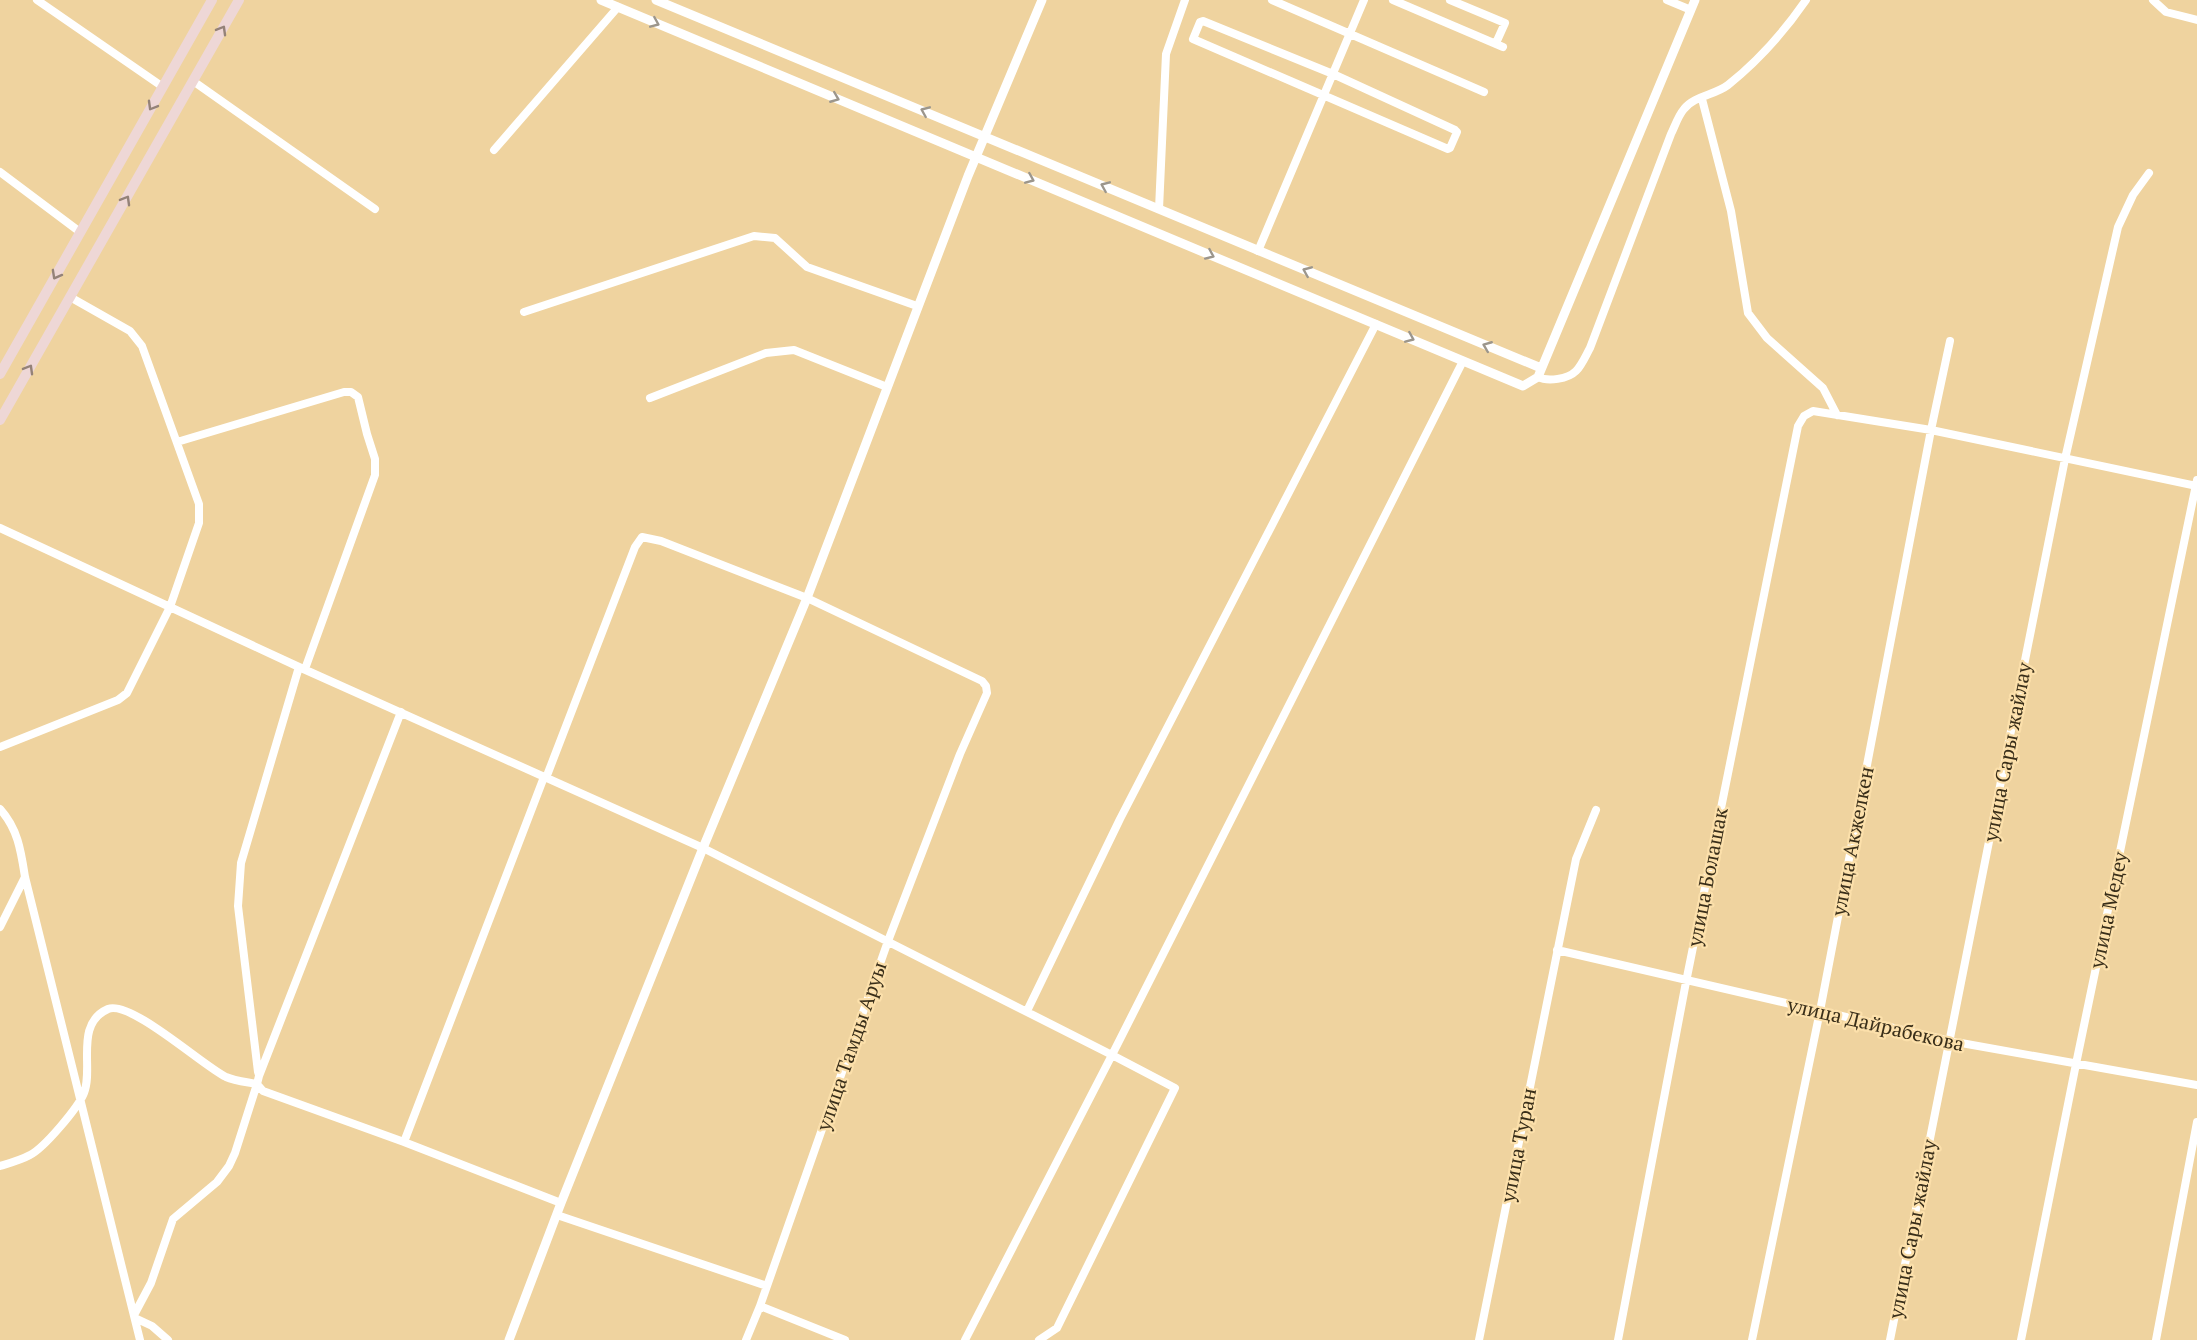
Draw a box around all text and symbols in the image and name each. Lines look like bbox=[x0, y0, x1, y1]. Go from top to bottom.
one-way arrow bbox=[648, 16, 659, 28]
one-way arrow bbox=[215, 26, 226, 37]
one-way arrow bbox=[828, 91, 839, 103]
one-way arrow bbox=[148, 100, 159, 110]
one-way arrow bbox=[921, 106, 932, 118]
one-way arrow bbox=[1024, 172, 1035, 184]
one-way arrow bbox=[1101, 181, 1112, 193]
one-way arrow bbox=[118, 196, 130, 206]
one-way arrow bbox=[1204, 247, 1215, 259]
one-way arrow bbox=[1302, 266, 1313, 278]
one-way arrow bbox=[52, 269, 63, 280]
one-way arrow bbox=[1403, 331, 1414, 343]
one-way arrow bbox=[1482, 341, 1493, 353]
one-way arrow bbox=[22, 365, 33, 375]
street label: улица Сары жайлау bbox=[1976, 659, 2038, 845]
street label: улица Акжелкен bbox=[1824, 764, 1880, 919]
street label: улица Болашак bbox=[1680, 805, 1734, 950]
street label: улица Медеу bbox=[2082, 848, 2134, 972]
street label: улица Тамды Аруы bbox=[809, 958, 893, 1135]
street label: улица Дайрабекова bbox=[1784, 990, 1967, 1057]
street label: улица Туран bbox=[1493, 1085, 1542, 1206]
street label: улица Сары жайлау bbox=[1881, 1136, 1943, 1322]

